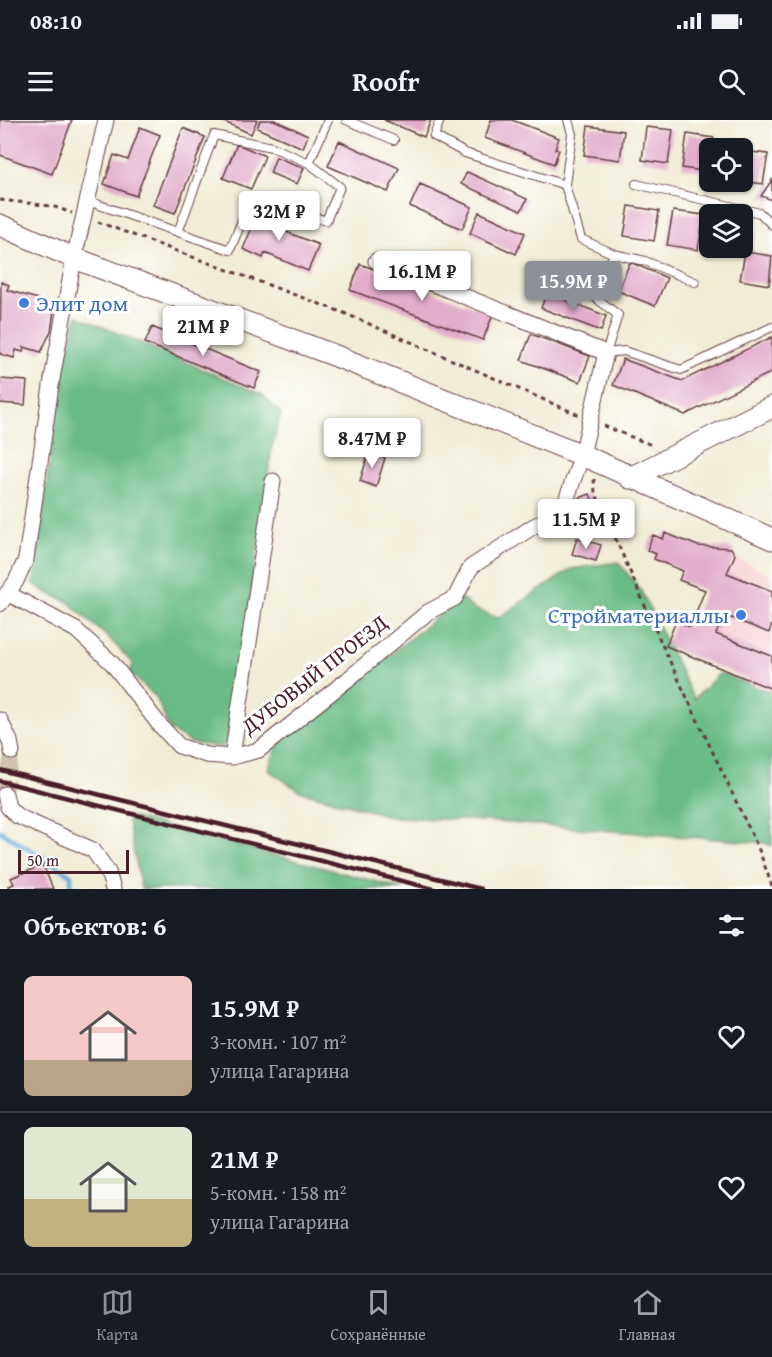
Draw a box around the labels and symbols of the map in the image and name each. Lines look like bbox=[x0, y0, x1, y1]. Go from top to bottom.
pin: 32M ₽ bbox=[237, 191, 321, 242]
pin: 16.1M ₽ bbox=[367, 251, 477, 302]
pin: 15.9M ₽ bbox=[518, 261, 628, 312]
place label: Элит дом bbox=[36, 287, 128, 319]
marker: Элит дом bbox=[17, 296, 31, 310]
pin: 21M ₽ bbox=[161, 306, 245, 357]
pin: 8.47M ₽ bbox=[317, 418, 427, 469]
pin: 11.5M ₽ bbox=[531, 499, 641, 550]
place label: Стройматериаллы bbox=[548, 599, 729, 631]
street label: ДУБОВЫЙ ПРОЕЗД bbox=[233, 606, 394, 742]
marker: Стройматериаллы bbox=[734, 608, 748, 622]
scale bar bbox=[18, 847, 129, 874]

